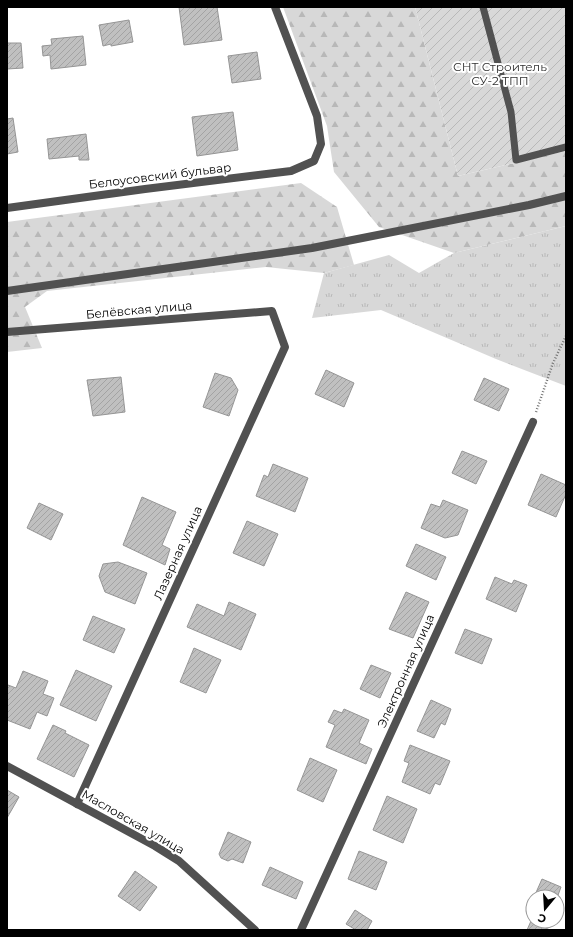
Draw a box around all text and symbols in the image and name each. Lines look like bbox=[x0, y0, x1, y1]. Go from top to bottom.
park label: СНТ Строитель СУ-2 ТПП bbox=[453, 59, 547, 88]
street label: Белоусовский бульвар bbox=[88, 159, 232, 192]
street label: Белёвская улица bbox=[85, 297, 193, 322]
street label: Лазерная улица bbox=[150, 503, 205, 602]
street label: Электронная улица bbox=[374, 612, 437, 730]
street label: Масловская улица bbox=[79, 786, 187, 857]
north arrow bbox=[525, 889, 565, 929]
text: С bbox=[536, 911, 548, 926]

